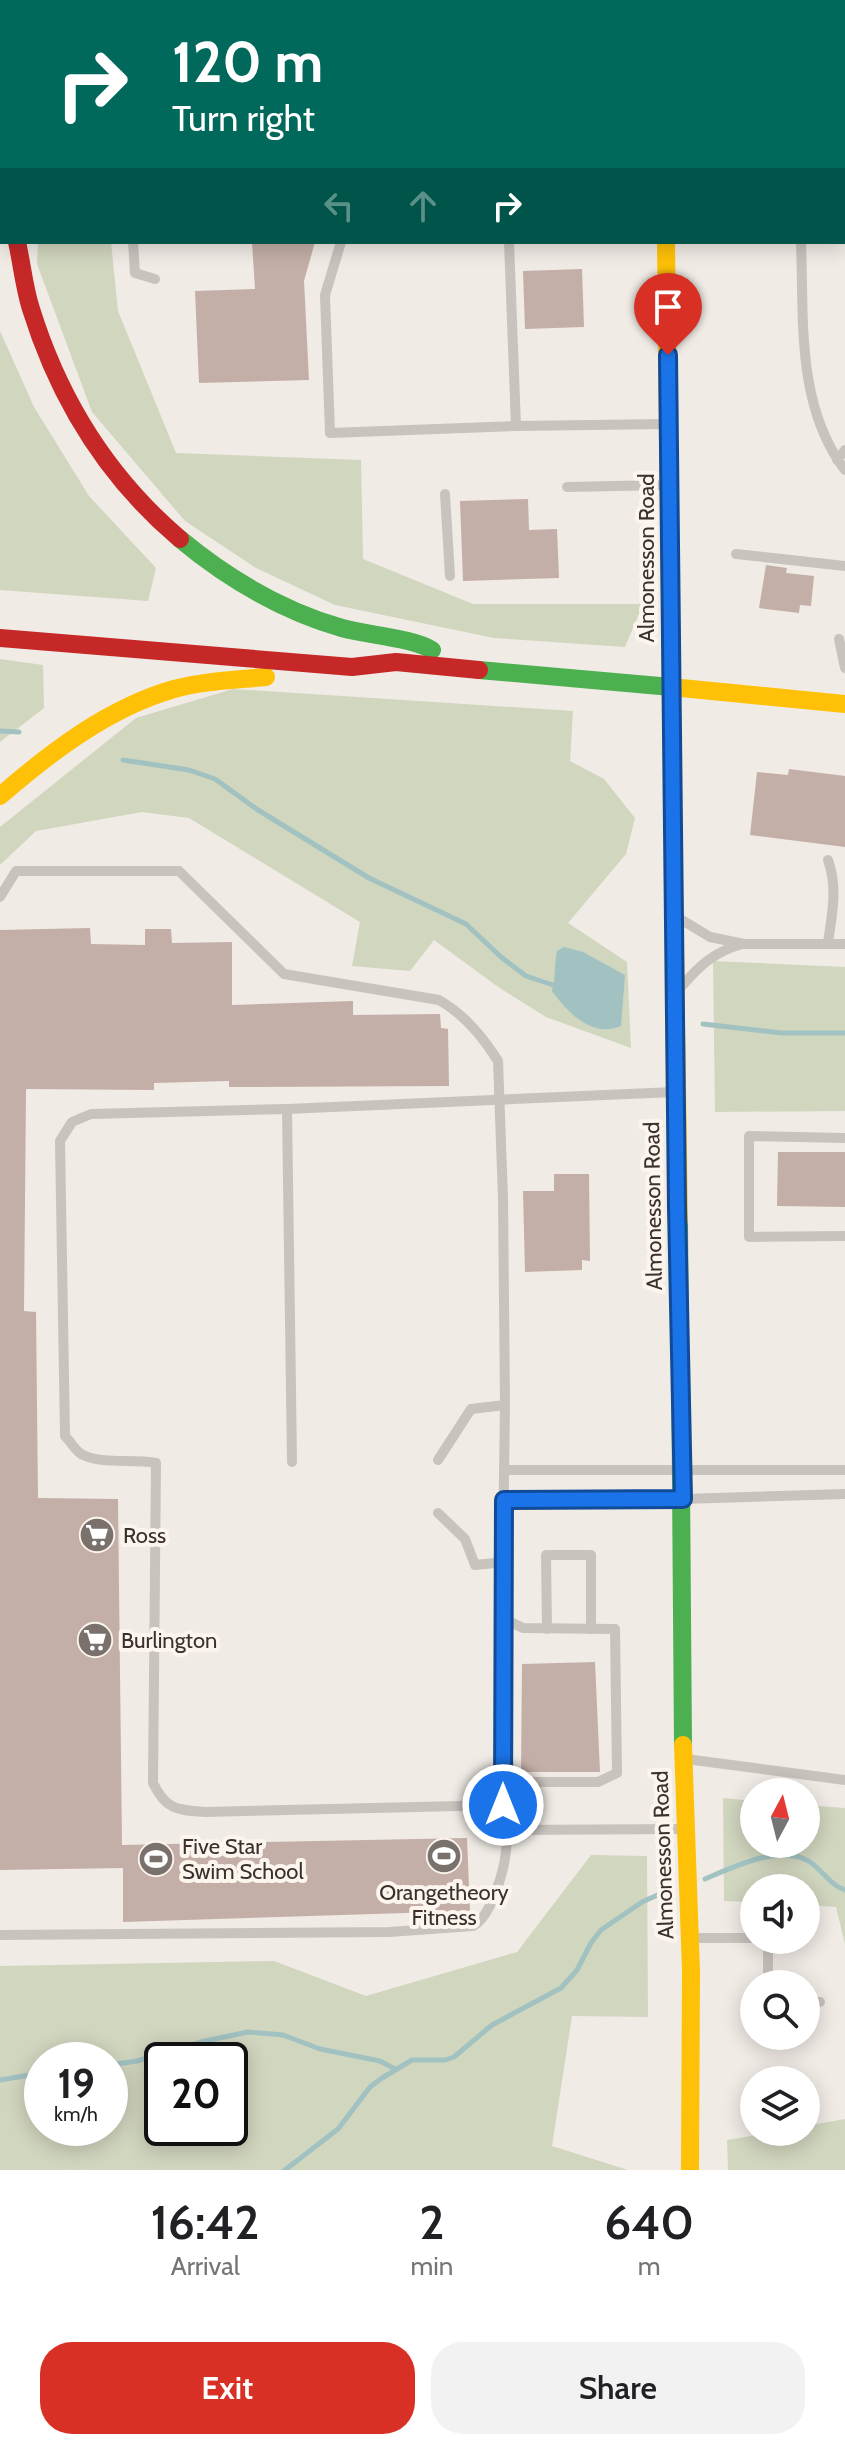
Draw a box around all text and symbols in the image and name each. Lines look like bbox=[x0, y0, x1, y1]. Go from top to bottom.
text: 120 m bbox=[172, 28, 323, 96]
icon: right bbox=[40, 32, 144, 136]
text: Turn right bbox=[172, 96, 315, 140]
icon: left bbox=[317, 184, 361, 228]
icon: ahead bbox=[401, 184, 445, 228]
icon: right bbox=[485, 184, 529, 228]
pin bbox=[634, 273, 702, 355]
icon: arrive bbox=[646, 285, 690, 329]
street label: Almonesson Road bbox=[633, 474, 660, 642]
street label: Almonesson Road bbox=[638, 1121, 668, 1291]
supermarket icon: Ross bbox=[78, 1516, 116, 1554]
place label: Ross bbox=[123, 1522, 166, 1549]
supermarket icon: Burlington bbox=[76, 1621, 114, 1659]
place label: Burlington bbox=[121, 1627, 217, 1654]
position arrow bbox=[461, 1763, 545, 1847]
street label: Almonesson Road bbox=[647, 1770, 679, 1940]
north arrow bbox=[740, 1778, 820, 1858]
map controls bbox=[740, 1778, 820, 2146]
place label: Five Star Swim School bbox=[182, 1833, 304, 1885]
sports icon: Orangetheory Fitness bbox=[425, 1837, 463, 1875]
sports icon: Five Star Swim School bbox=[137, 1840, 175, 1878]
button: sound bbox=[740, 1874, 820, 1954]
place label: Orangetheory Fitness bbox=[379, 1879, 509, 1931]
button: search bbox=[740, 1970, 820, 2050]
speed limit sign: 20 bbox=[144, 2042, 248, 2146]
text: 19 bbox=[57, 2059, 95, 2108]
button: layers bbox=[740, 2066, 820, 2146]
text: km/h bbox=[54, 2102, 98, 2126]
text: 16:42 bbox=[151, 2193, 260, 2251]
text: 2 bbox=[419, 2193, 445, 2251]
text: 640 bbox=[604, 2193, 694, 2251]
text: Arrival bbox=[171, 2250, 240, 2282]
text: min bbox=[411, 2250, 453, 2282]
text: m bbox=[638, 2250, 661, 2282]
button: Exit bbox=[40, 2342, 415, 2434]
button: Share bbox=[431, 2342, 805, 2434]

